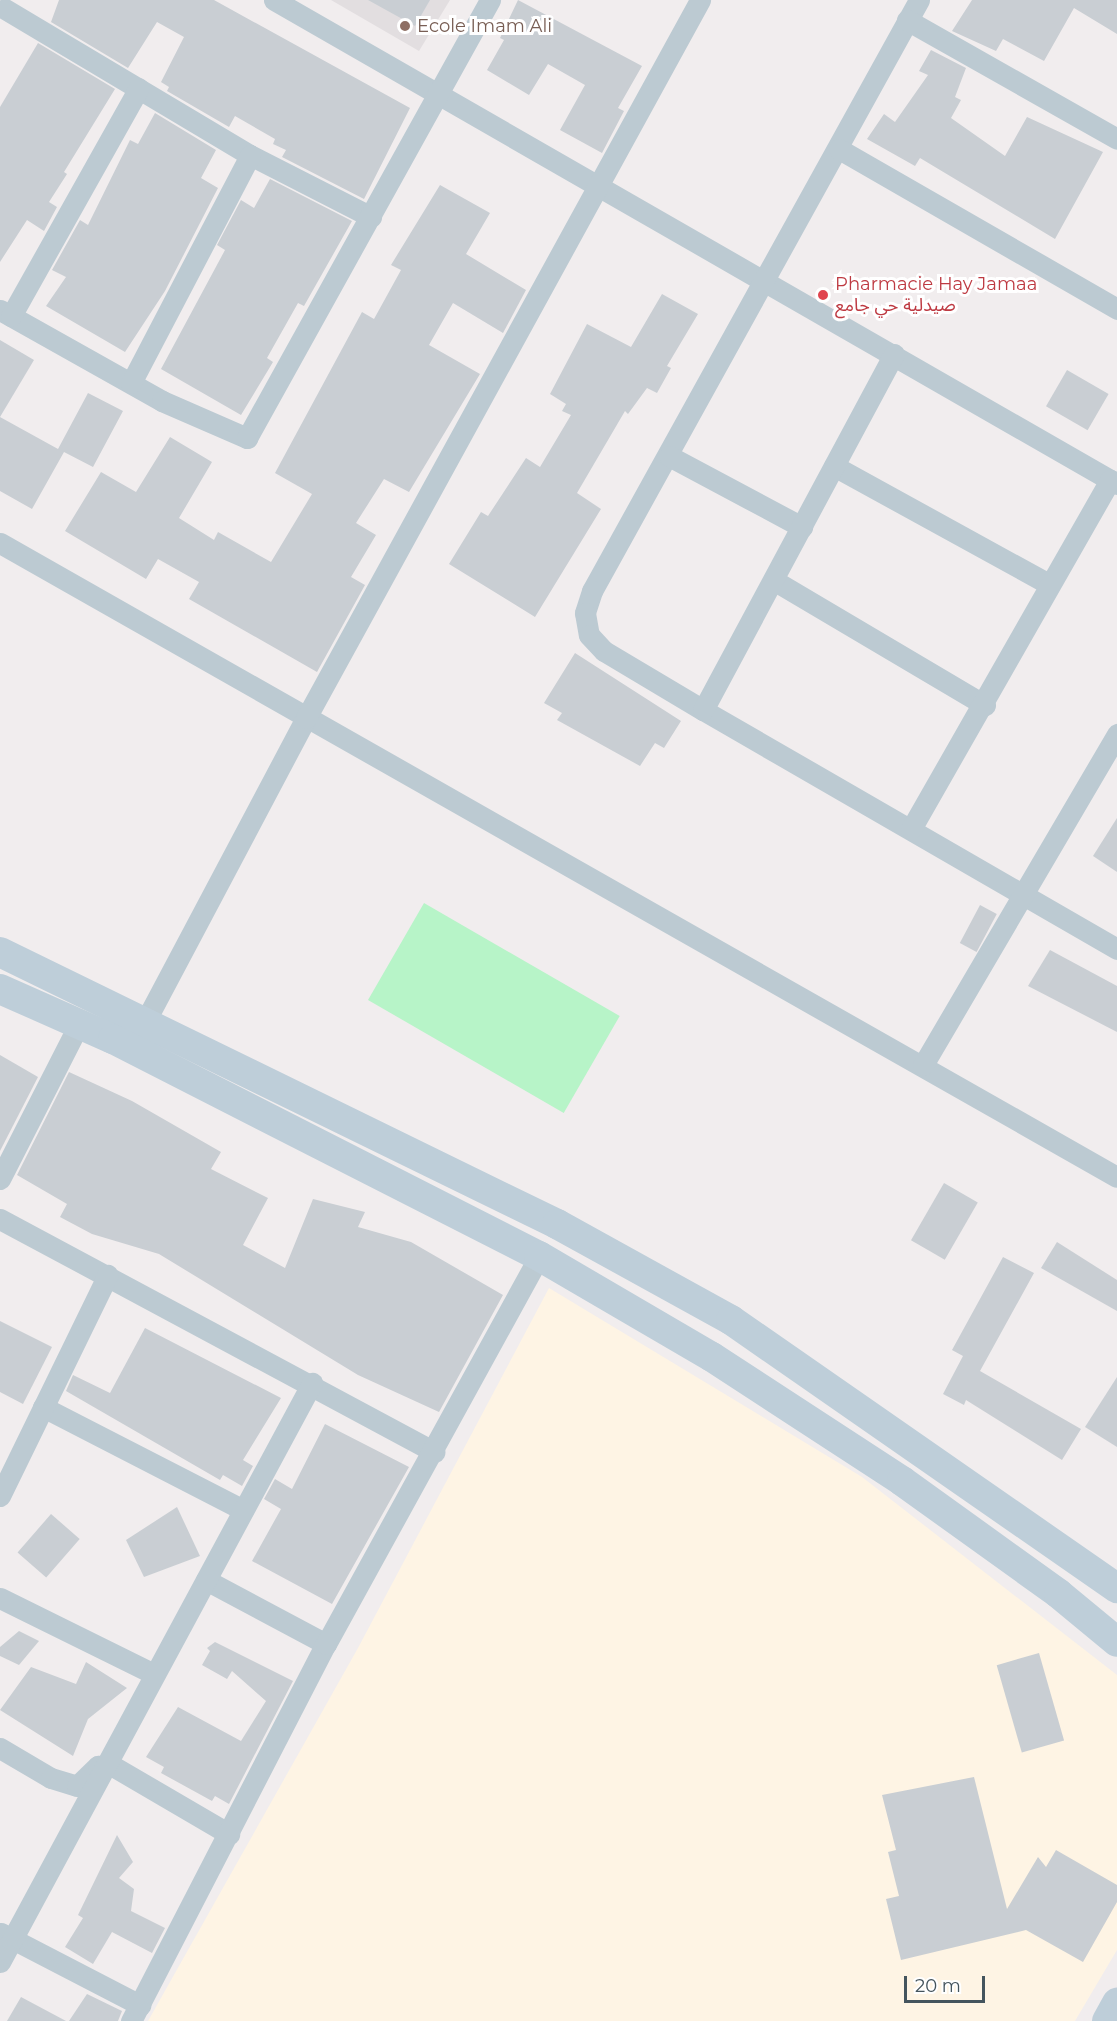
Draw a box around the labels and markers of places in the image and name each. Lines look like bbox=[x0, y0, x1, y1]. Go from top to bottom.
place label: Ecole Imam Ali bbox=[417, 15, 552, 37]
marker: Ecole Imam Ali bbox=[398, 19, 412, 33]
place label: Pharmacie Hay Jamaa صيدلية حي جامع bbox=[835, 274, 1037, 316]
marker: Pharmacie Hay Jamaa صيدلية حي جامع bbox=[816, 288, 830, 302]

